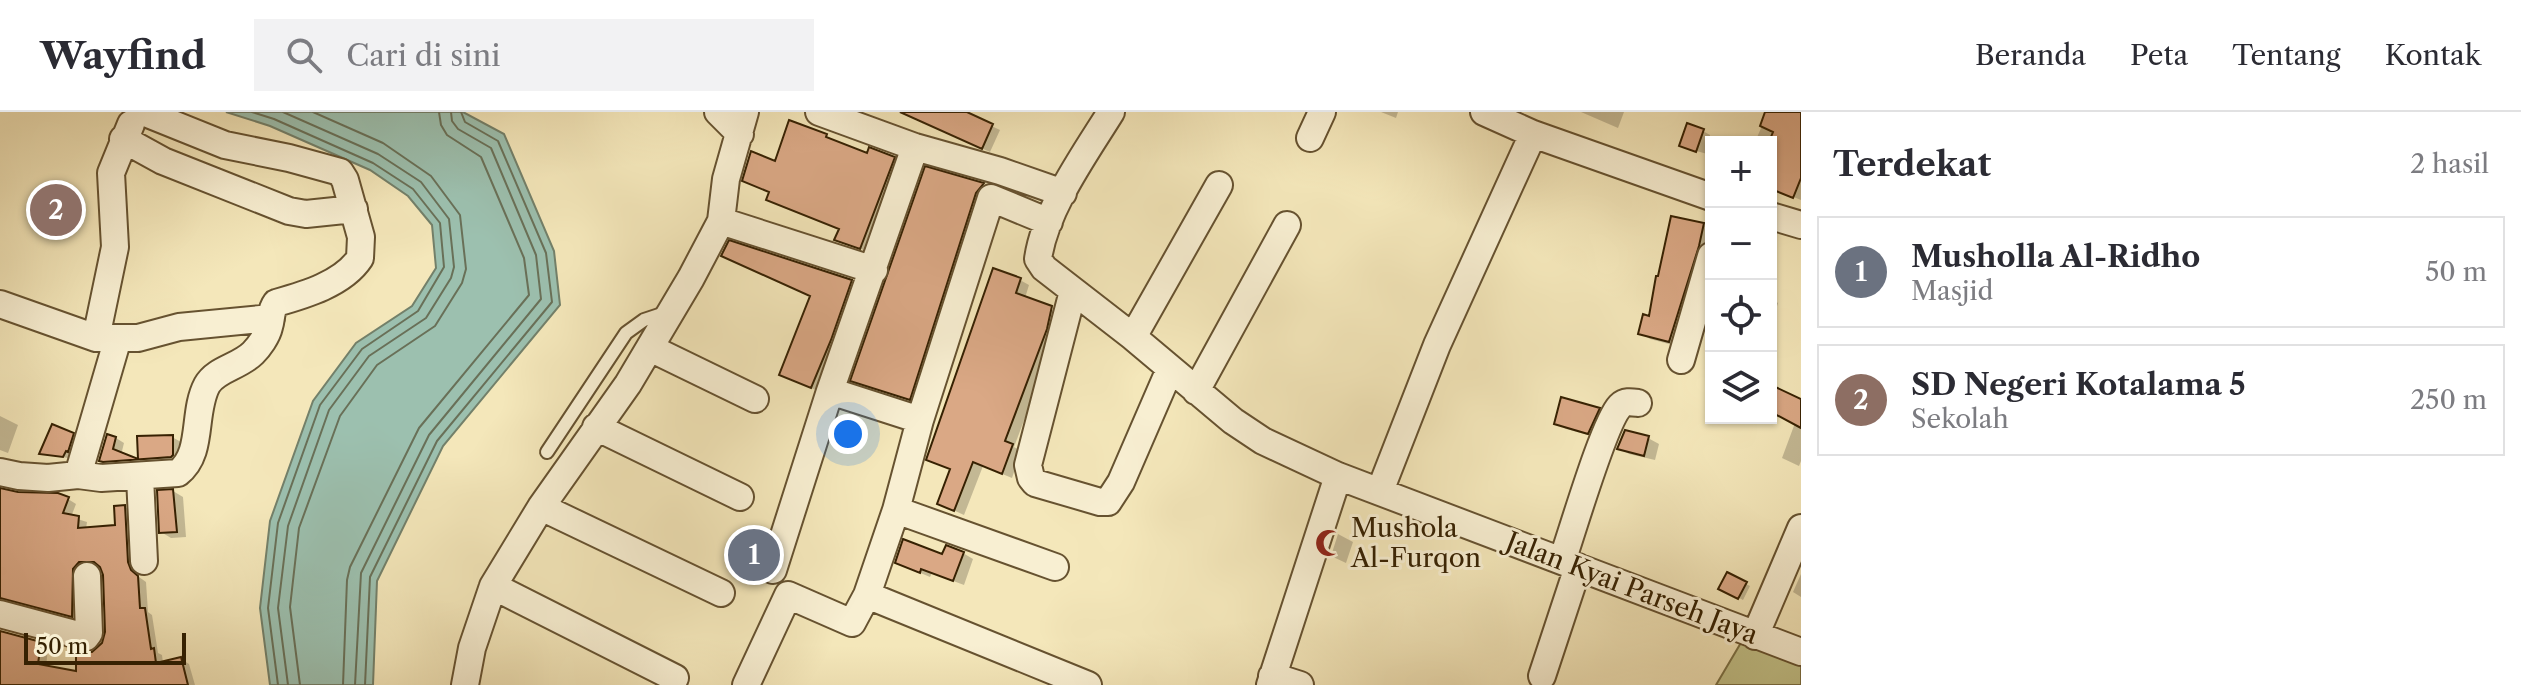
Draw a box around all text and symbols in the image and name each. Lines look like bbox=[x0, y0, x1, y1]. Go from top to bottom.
search box bbox=[254, 19, 814, 91]
text: Wayfind bbox=[40, 32, 206, 79]
icon: search bbox=[282, 33, 326, 77]
text: Cari di sini bbox=[346, 37, 500, 74]
text: Beranda bbox=[1975, 38, 2086, 72]
text: Peta bbox=[2130, 38, 2188, 72]
text: Tentang bbox=[2232, 38, 2341, 72]
text: Kontak bbox=[2385, 38, 2481, 72]
map controls bbox=[1705, 136, 1777, 424]
button: + bbox=[1705, 136, 1777, 208]
text: Terdekat bbox=[1833, 143, 1991, 185]
text: 2 hasil bbox=[2410, 148, 2489, 180]
pin: 2 bbox=[30, 180, 82, 240]
button: − bbox=[1705, 208, 1777, 280]
text: Musholla Al-Ridho bbox=[1911, 238, 2200, 275]
text: 1 bbox=[1855, 256, 1867, 288]
text: 50 m bbox=[2425, 256, 2487, 288]
text: Masjid bbox=[1911, 275, 1993, 307]
button: locate bbox=[1705, 280, 1777, 352]
button: layers bbox=[1705, 352, 1777, 424]
text: SD Negeri Kotalama 5 bbox=[1911, 366, 2246, 403]
text: 2 bbox=[1853, 384, 1869, 416]
text: 250 m bbox=[2410, 384, 2487, 416]
text: Sekolah bbox=[1911, 403, 2009, 435]
your location bbox=[828, 414, 868, 454]
place label: Mushola Al-Furqon bbox=[1350, 512, 1481, 574]
street label: Jalan Kyai Parseh Jaya bbox=[1498, 524, 1763, 651]
pin: 1 bbox=[728, 525, 780, 585]
mosque icon: Mushola Al-Furqon bbox=[1314, 528, 1344, 558]
scale bar bbox=[24, 629, 186, 665]
text: 50 m bbox=[36, 633, 88, 660]

